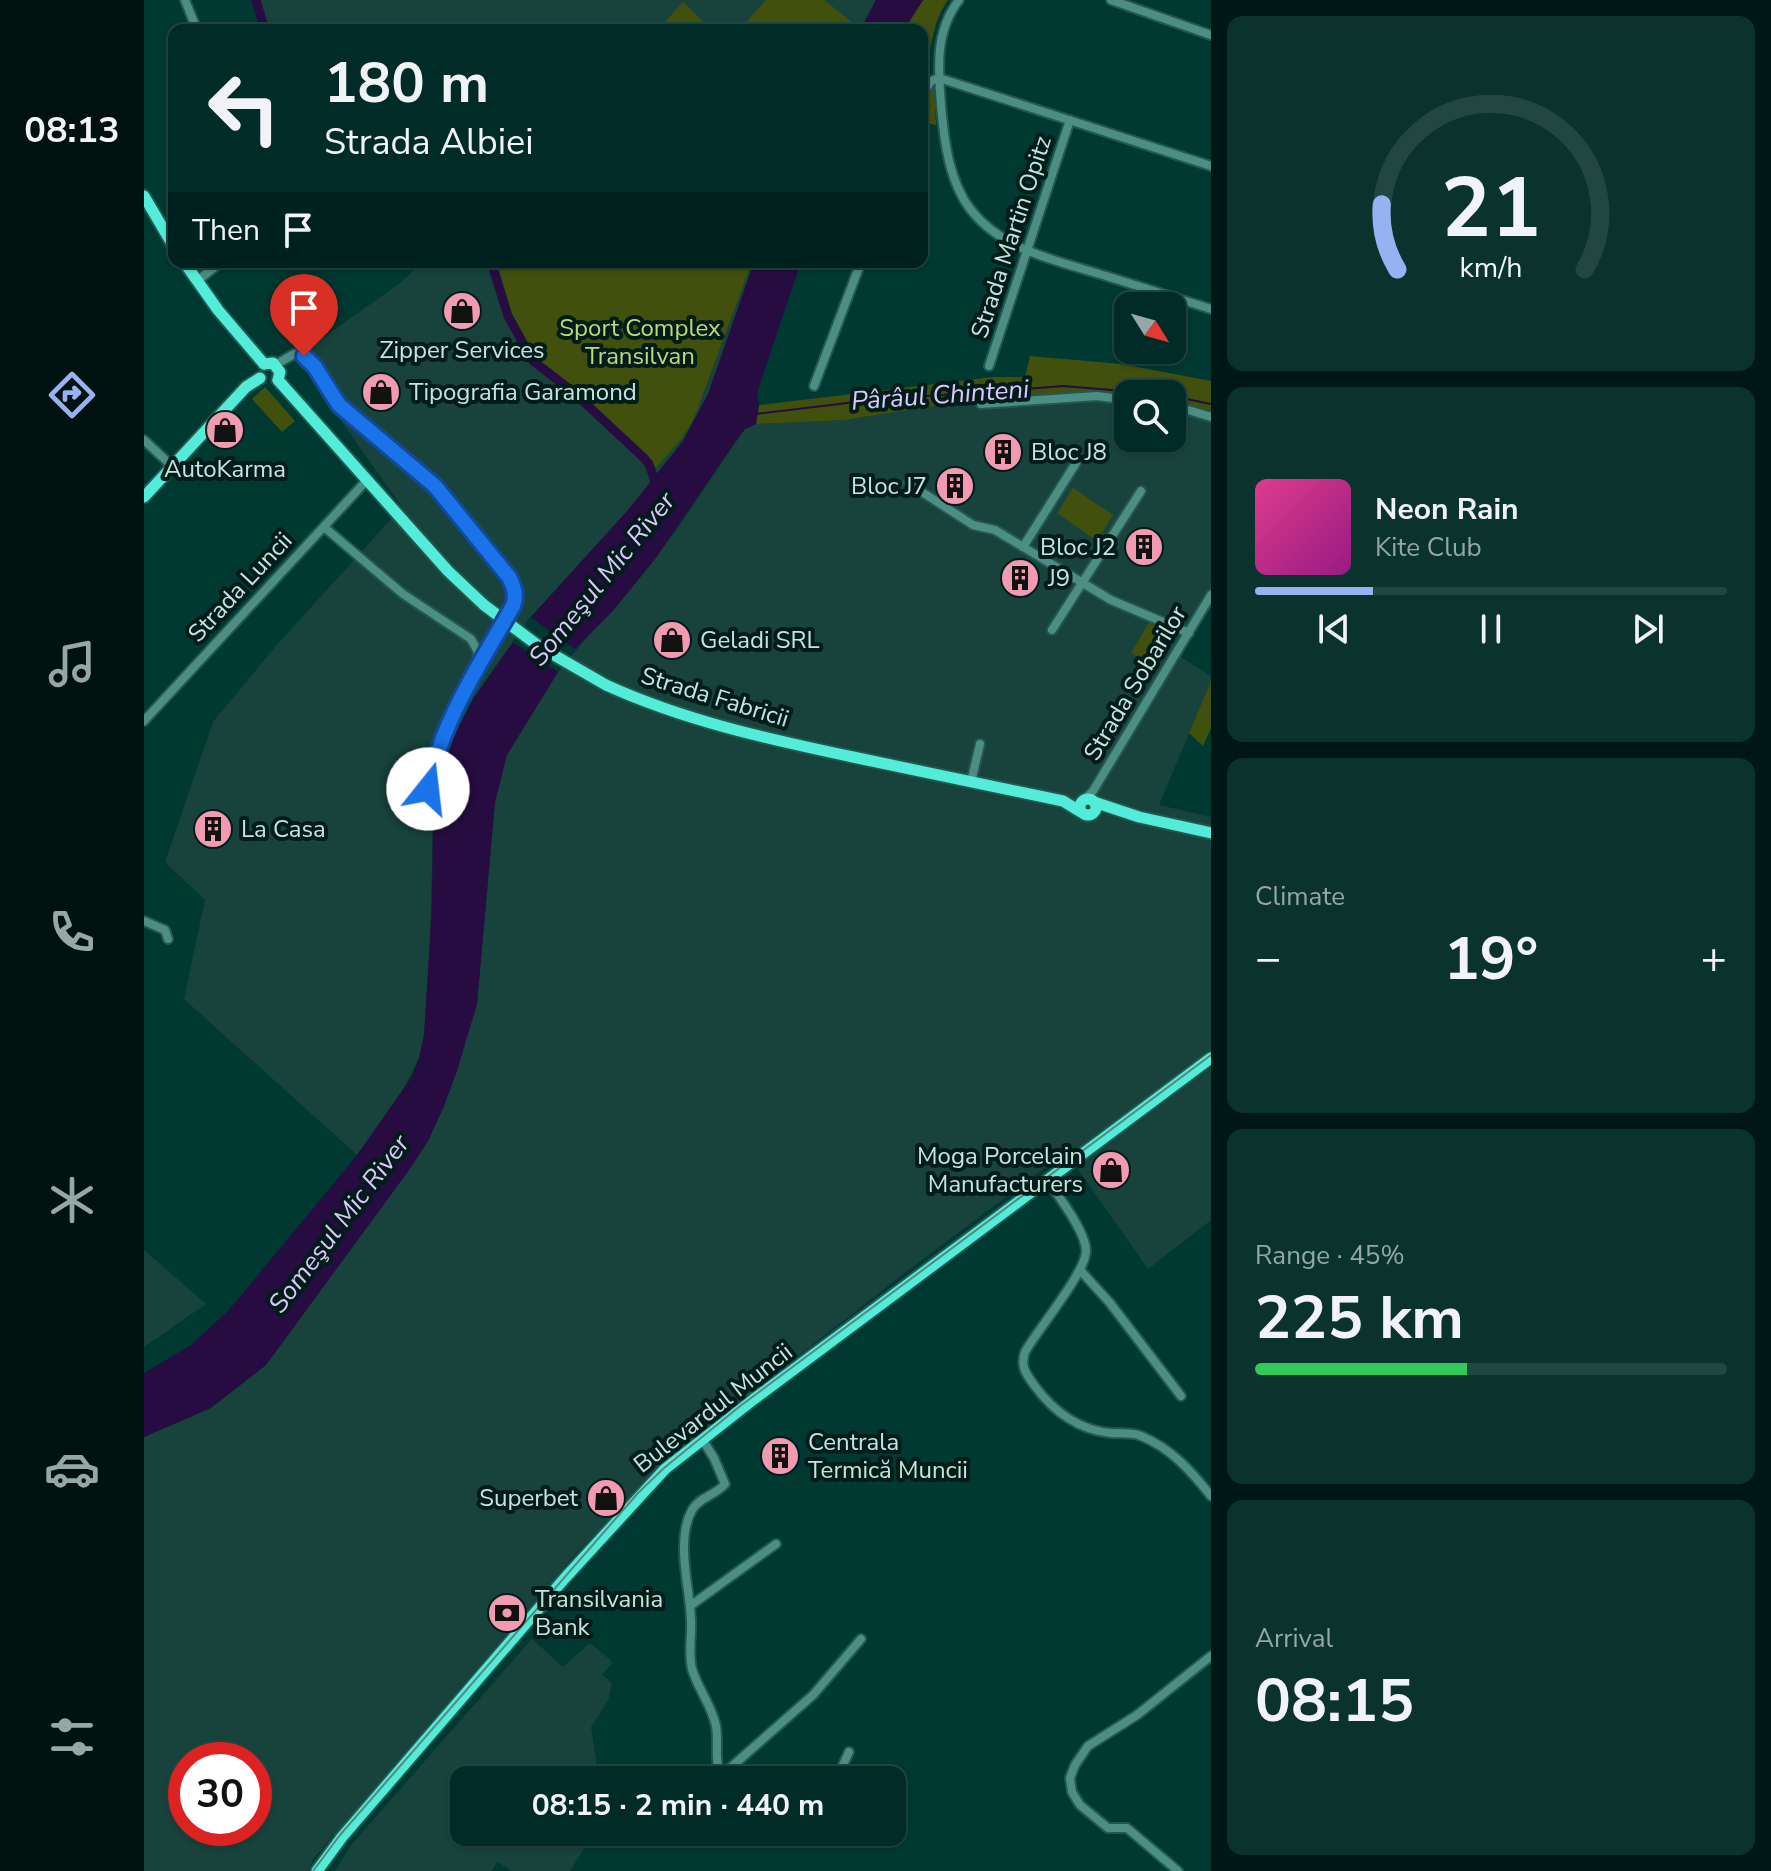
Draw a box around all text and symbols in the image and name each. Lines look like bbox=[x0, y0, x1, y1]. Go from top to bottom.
text: 180 m bbox=[324, 45, 489, 122]
icon: left bbox=[192, 56, 296, 160]
text: 08:13 bbox=[24, 106, 120, 155]
text: Strada Albiei bbox=[324, 118, 534, 167]
street label: Strada Martin Opitz bbox=[963, 132, 1059, 342]
text: 21 bbox=[1441, 151, 1541, 264]
icon: arrive bbox=[276, 208, 320, 252]
text: Then bbox=[192, 210, 260, 251]
text: km/h bbox=[1460, 248, 1522, 287]
pin bbox=[270, 274, 338, 356]
icon: arrive bbox=[282, 286, 326, 330]
shop icon: Zipper Services bbox=[441, 290, 483, 332]
north arrow bbox=[1114, 292, 1186, 364]
map controls bbox=[1114, 292, 1186, 452]
park label: Sport Complex Transilvan bbox=[559, 312, 721, 372]
place label: Zipper Services bbox=[379, 334, 545, 366]
icon: directions bbox=[44, 367, 100, 423]
shop icon: Tipografia Garamond bbox=[360, 371, 402, 413]
water label: Pârâul Chinteni bbox=[850, 371, 1031, 419]
place label: Tipografia Garamond bbox=[409, 376, 637, 408]
button: search bbox=[1114, 380, 1186, 452]
shop icon: AutoKarma bbox=[204, 409, 246, 451]
building icon: Bloc J8 bbox=[982, 431, 1024, 473]
place label: Bloc J8 bbox=[1031, 436, 1107, 468]
place label: AutoKarma bbox=[164, 453, 286, 485]
building icon: Bloc J7 bbox=[934, 465, 976, 507]
place label: Bloc J7 bbox=[851, 470, 927, 502]
water label: Someşul Mic River bbox=[521, 484, 684, 673]
text: Neon Rain bbox=[1375, 489, 1519, 530]
street label: Strada Luncii bbox=[181, 525, 299, 649]
building icon: Bloc J2 bbox=[1123, 526, 1165, 568]
text: Kite Club bbox=[1375, 530, 1482, 565]
place label: Bloc J2 bbox=[1040, 531, 1116, 563]
building icon: J9 bbox=[999, 557, 1041, 599]
place label: J9 bbox=[1047, 562, 1070, 594]
street label: Strada Sobarilor bbox=[1076, 599, 1194, 766]
icon: previous bbox=[1312, 607, 1356, 651]
icon: pause bbox=[1469, 607, 1513, 651]
icon: next bbox=[1626, 607, 1670, 651]
shop icon: Geladi SRL bbox=[651, 619, 693, 661]
place label: Geladi SRL bbox=[700, 624, 820, 656]
icon: music bbox=[44, 636, 100, 692]
street label: Strada Fabricii bbox=[637, 659, 793, 735]
position arrow bbox=[386, 747, 470, 831]
building icon: La Casa bbox=[192, 808, 234, 850]
place label: La Casa bbox=[241, 813, 326, 845]
text: Climate bbox=[1255, 879, 1345, 914]
icon: phone bbox=[44, 904, 100, 960]
text: 19° bbox=[1444, 918, 1538, 1000]
text: − bbox=[1255, 929, 1281, 989]
text: + bbox=[1701, 929, 1727, 989]
water label: Someşul Mic River bbox=[260, 1127, 418, 1320]
place label: Moga Porcelain Manufacturers bbox=[917, 1140, 1083, 1200]
shop icon: Moga Porcelain Manufacturers bbox=[1090, 1149, 1132, 1191]
icon: climate bbox=[44, 1172, 100, 1228]
text: Range · 45% bbox=[1255, 1238, 1405, 1273]
text: 225 km bbox=[1255, 1277, 1464, 1359]
street label: Bulevardul Muncii bbox=[627, 1336, 799, 1480]
place label: Centrala Termică Muncii bbox=[808, 1426, 968, 1486]
building icon: Centrala Termică Muncii bbox=[759, 1435, 801, 1477]
icon: car bbox=[44, 1441, 100, 1497]
shop icon: Superbet bbox=[585, 1477, 627, 1519]
place label: Superbet bbox=[479, 1482, 579, 1514]
place label: Transilvania Bank bbox=[535, 1583, 663, 1643]
bank icon: Transilvania Bank bbox=[486, 1592, 528, 1634]
text: Arrival bbox=[1255, 1621, 1333, 1656]
text: 08:15 bbox=[1255, 1660, 1414, 1742]
icon: filters bbox=[44, 1709, 100, 1765]
speed limit sign: 30 bbox=[168, 1742, 272, 1846]
text: 08:15 · 2 min · 440 m bbox=[532, 1785, 824, 1826]

